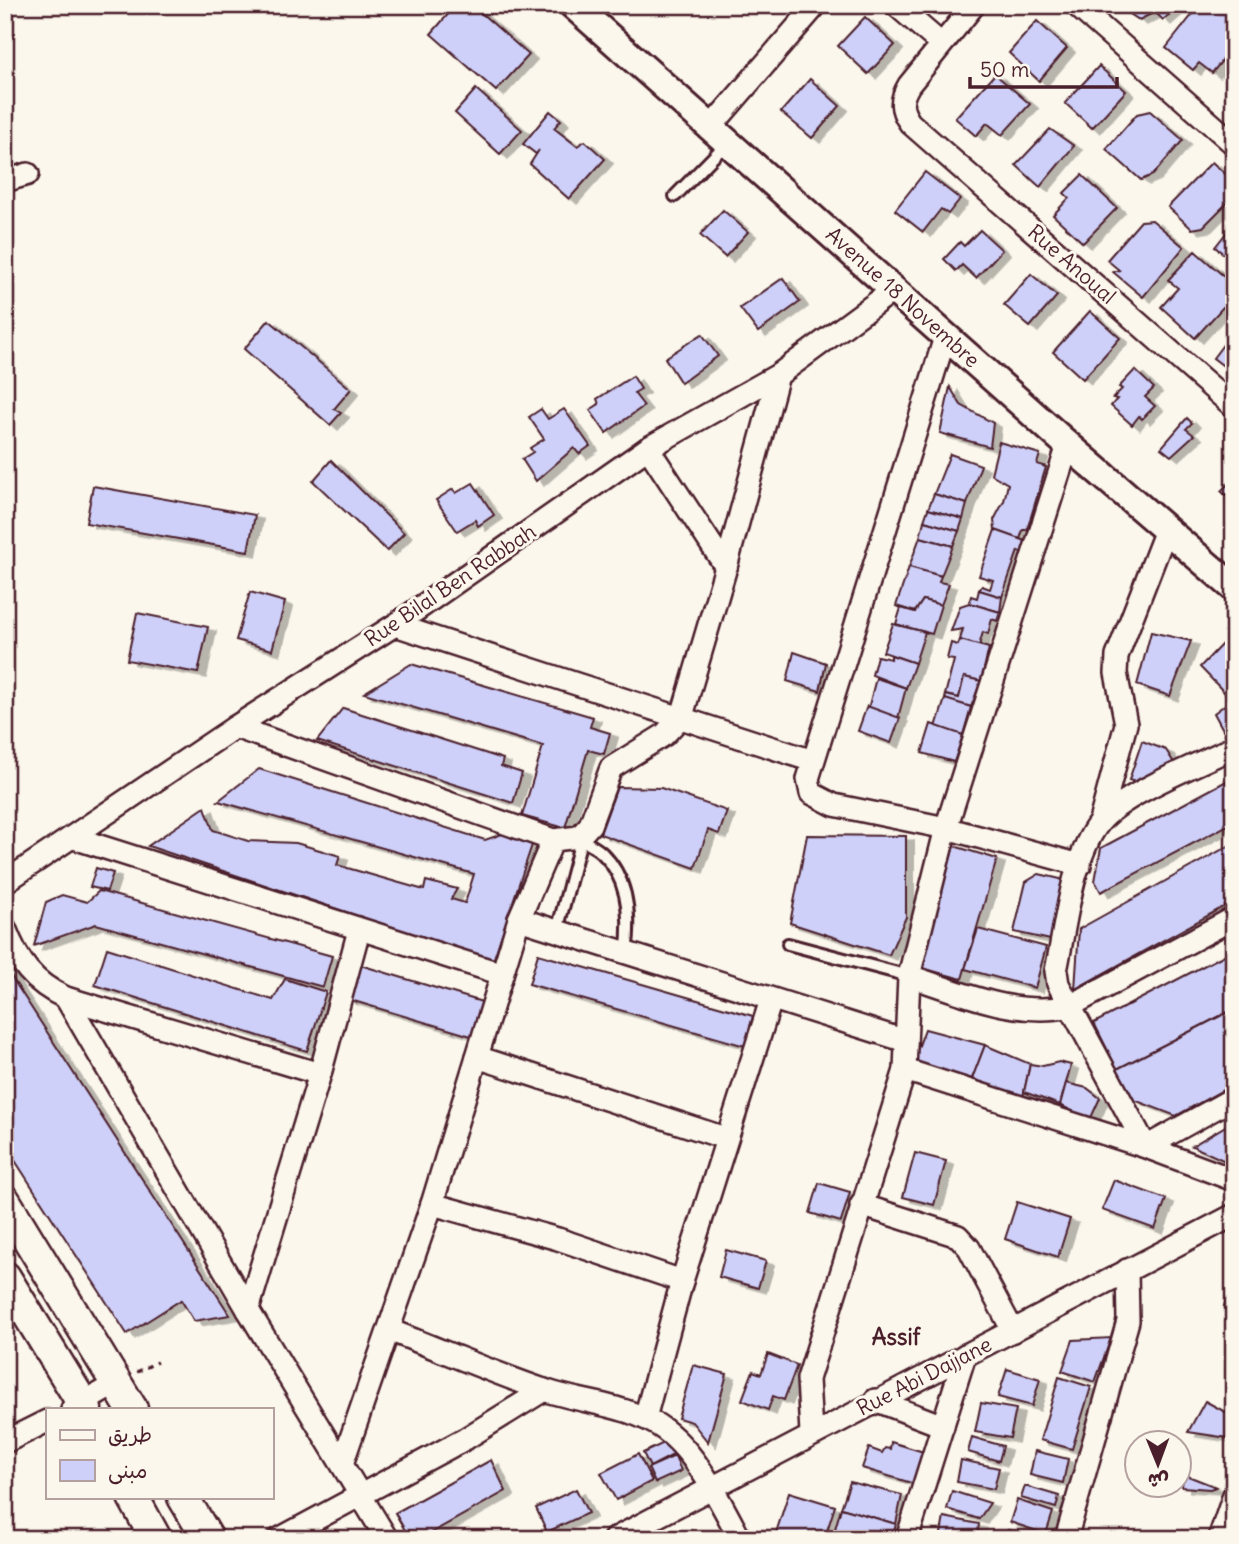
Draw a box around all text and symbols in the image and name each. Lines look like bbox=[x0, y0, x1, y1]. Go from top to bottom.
scale bar bbox=[970, 46, 1116, 90]
text: 50 m bbox=[980, 56, 1029, 83]
street label: Rue Anoual bbox=[1022, 218, 1122, 310]
street label: Avenue 18 Novembre bbox=[820, 221, 986, 373]
street label: Rue Bilal Ben Rabbah bbox=[359, 518, 541, 652]
district label: Assif bbox=[872, 1322, 922, 1351]
street label: Rue Abi Dajjane bbox=[852, 1330, 996, 1422]
legend bbox=[46, 1408, 273, 1498]
text: طريق bbox=[108, 1421, 152, 1448]
north arrow bbox=[1124, 1428, 1194, 1498]
text: مبنى bbox=[108, 1457, 147, 1485]
text: ش bbox=[1148, 1469, 1169, 1493]

